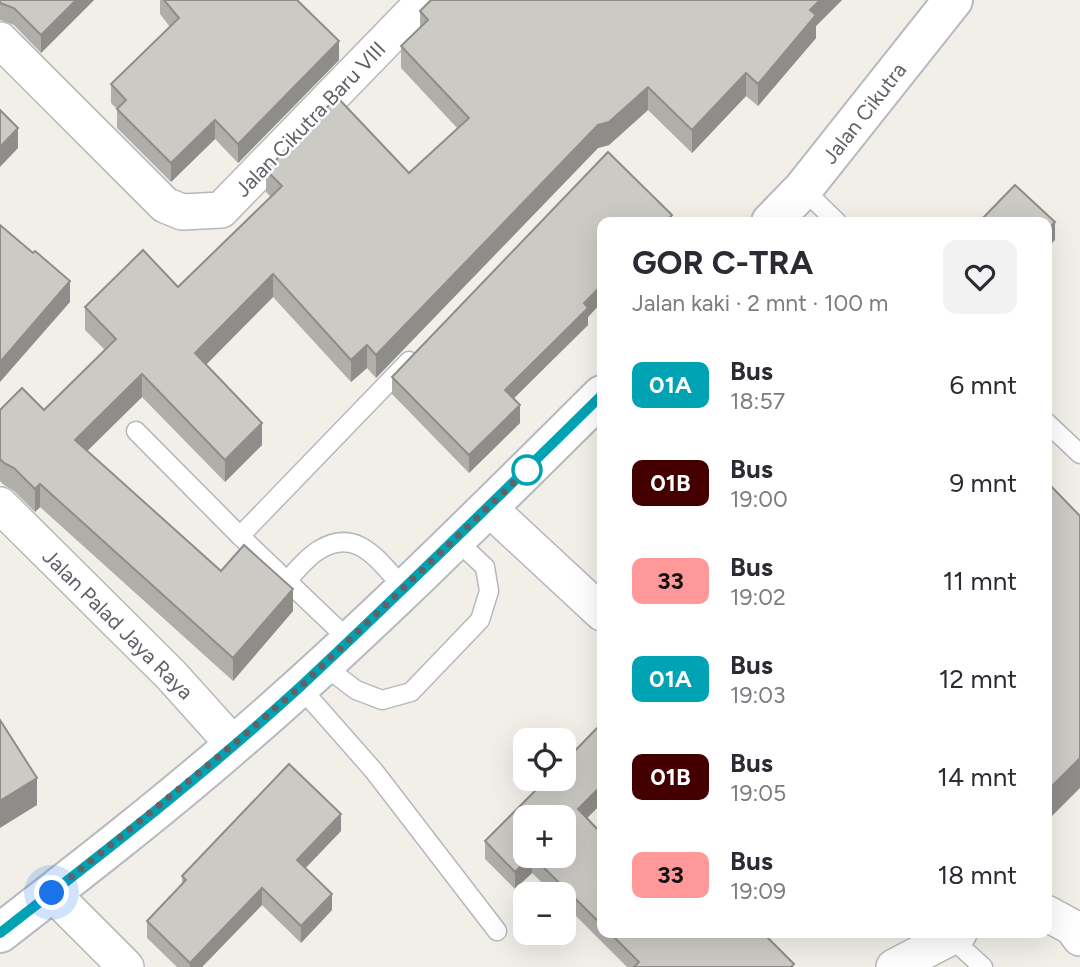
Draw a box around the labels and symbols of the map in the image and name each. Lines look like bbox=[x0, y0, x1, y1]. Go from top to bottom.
street label: Jalan Cikutra Baru VIII bbox=[230, 36, 390, 202]
street label: Jalan Cikutra bbox=[817, 57, 911, 169]
unlabelled marker bbox=[512, 455, 542, 485]
street label: Jalan Palad Jaya Raya bbox=[38, 544, 198, 704]
your location bbox=[34, 875, 69, 910]

